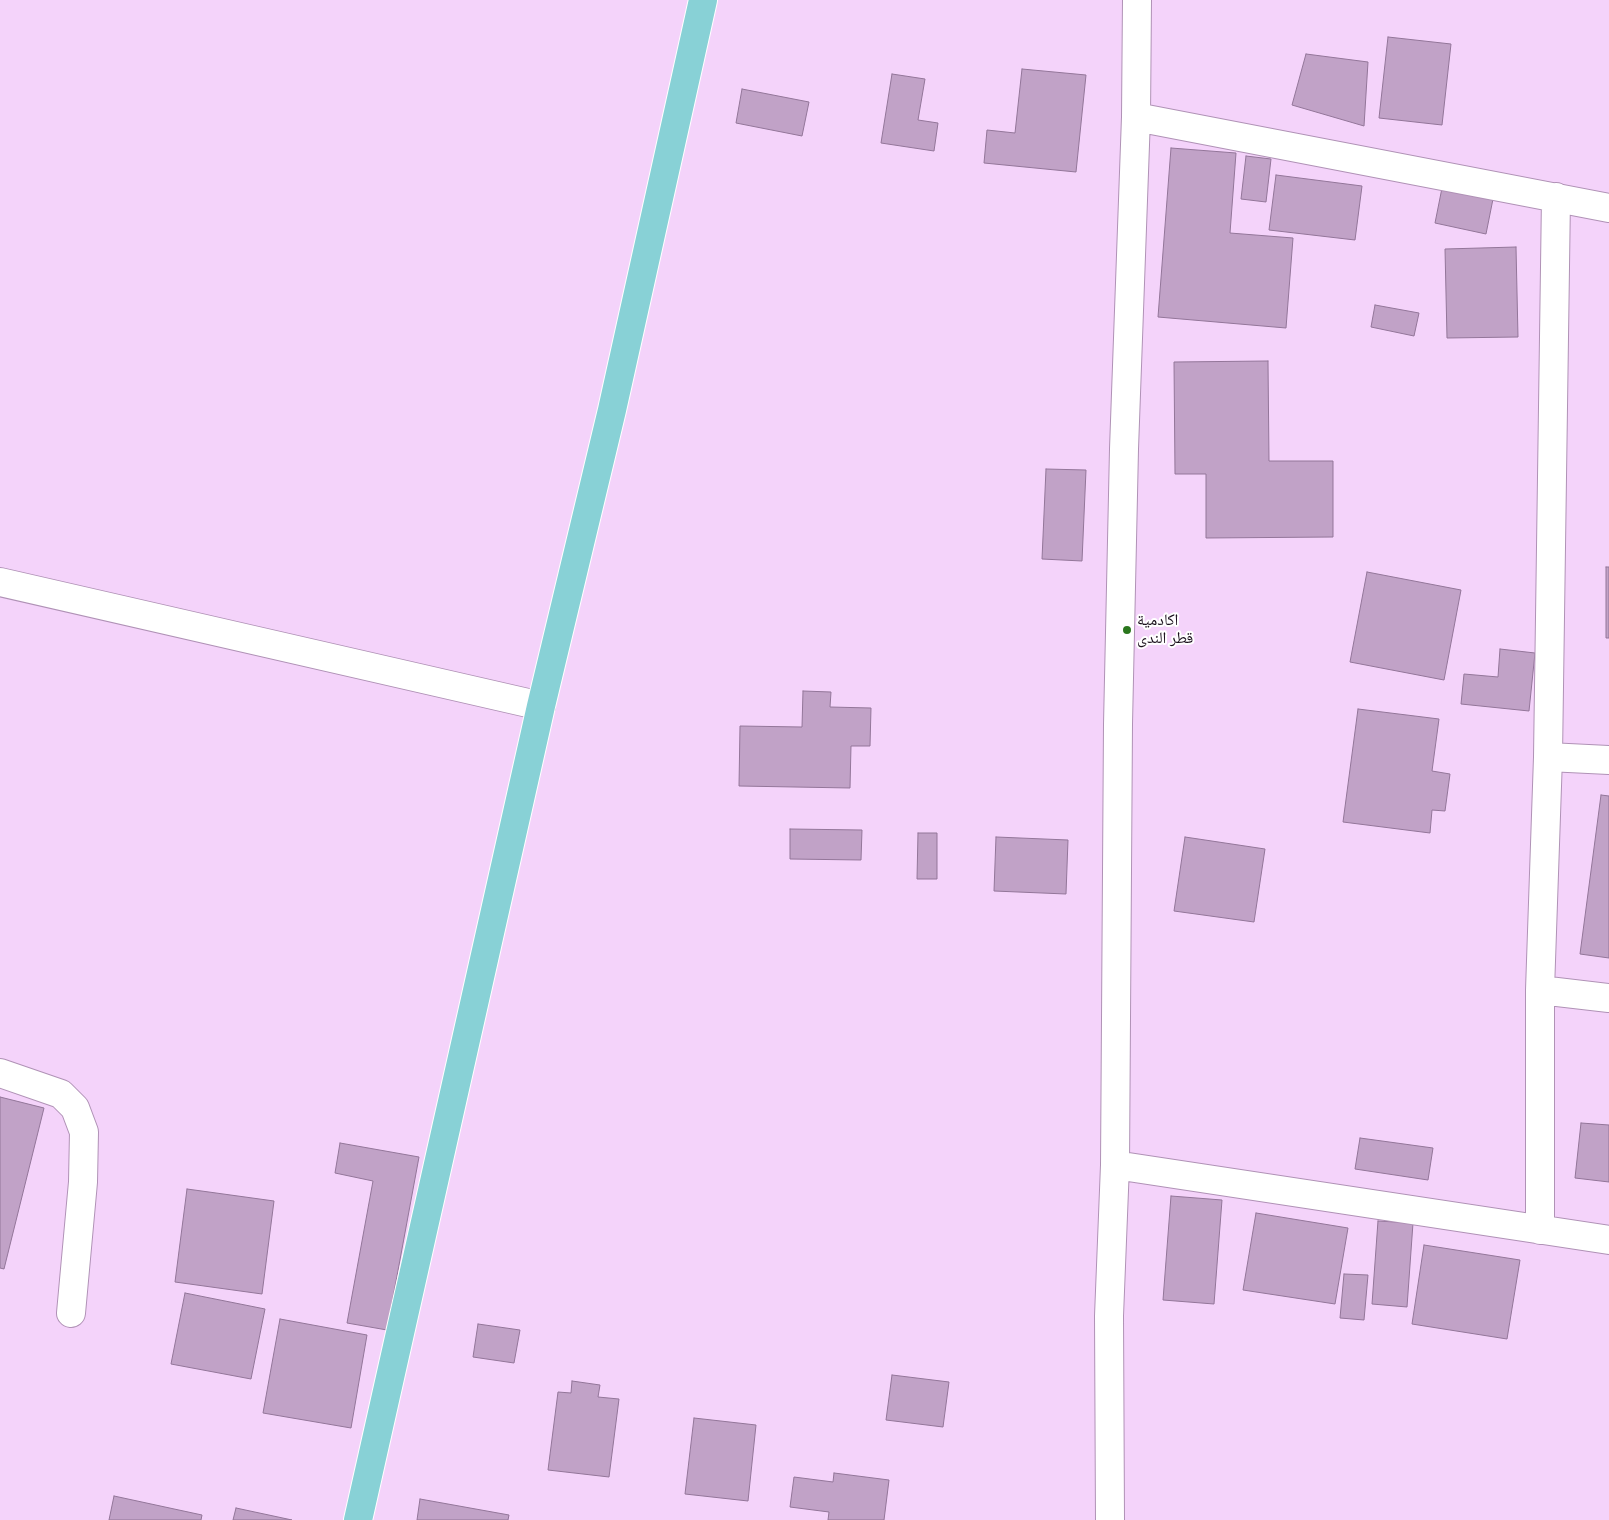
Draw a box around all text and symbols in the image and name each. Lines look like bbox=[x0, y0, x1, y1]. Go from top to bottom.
place label: اكادمية قطر الندى bbox=[1137, 611, 1193, 649]
marker: اكادمية قطر الندى bbox=[1121, 624, 1133, 636]

